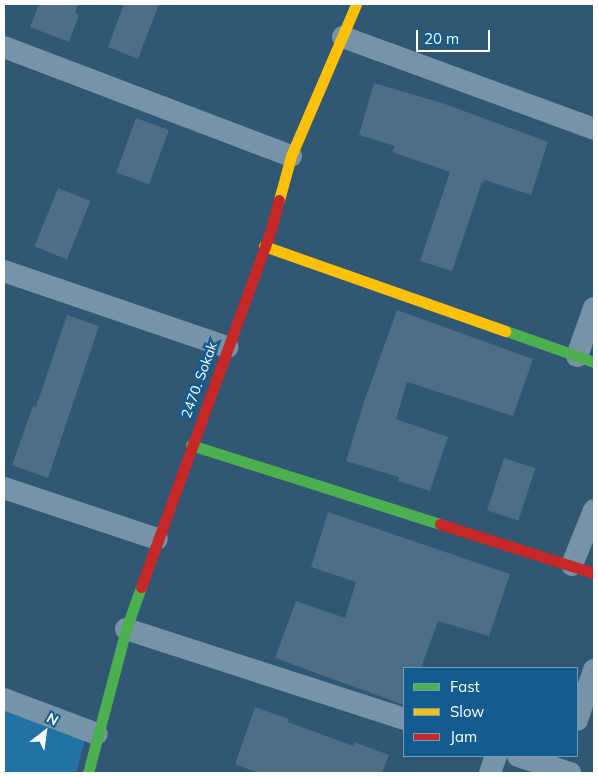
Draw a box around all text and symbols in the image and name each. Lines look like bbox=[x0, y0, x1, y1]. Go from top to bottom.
scale bar bbox=[418, 20, 492, 52]
text: 20 m bbox=[424, 29, 459, 48]
street label: 2470. Sokak bbox=[177, 340, 221, 420]
legend bbox=[403, 667, 578, 757]
text: Fast bbox=[450, 677, 480, 696]
text: Slow bbox=[450, 702, 484, 721]
north arrow bbox=[20, 707, 70, 757]
text: N bbox=[43, 709, 62, 729]
text: Jam bbox=[450, 727, 477, 746]

